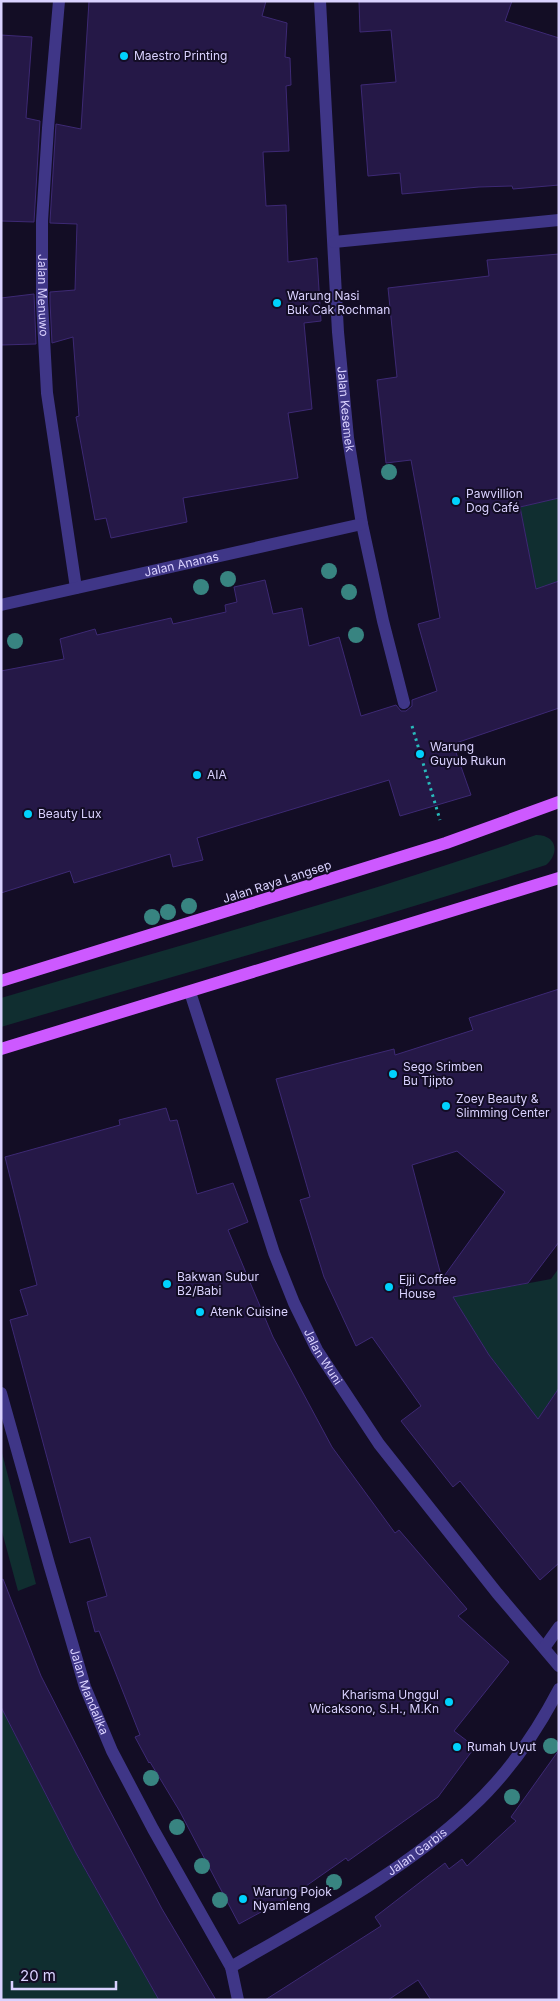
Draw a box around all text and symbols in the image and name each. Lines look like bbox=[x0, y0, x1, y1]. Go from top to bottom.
place label: Maestro Printing bbox=[134, 48, 227, 63]
marker: Maestro Printing bbox=[118, 50, 130, 62]
street label: Jalan Menuwo bbox=[35, 254, 52, 337]
place label: Warung Nasi Buk Cak Rochman bbox=[287, 288, 390, 317]
marker: Warung Nasi Buk Cak Rochman bbox=[271, 297, 283, 309]
street label: Jalan Kesemek bbox=[334, 366, 358, 453]
place label: Pawvillion Dog Café bbox=[466, 486, 523, 515]
marker: Pawvillion Dog Café bbox=[450, 495, 462, 507]
street label: Jalan Ananas bbox=[143, 548, 220, 580]
place label: Warung Guyub Rukun bbox=[430, 739, 506, 768]
marker: Warung Guyub Rukun bbox=[414, 748, 426, 760]
place label: AIA bbox=[207, 767, 227, 782]
marker: AIA bbox=[191, 769, 203, 781]
place label: Beauty Lux bbox=[38, 806, 102, 821]
marker: Beauty Lux bbox=[22, 808, 34, 820]
street label: Jalan Raya Langsep bbox=[221, 857, 333, 906]
place label: Sego Srimben Bu Tjipto bbox=[403, 1059, 483, 1088]
marker: Sego Srimben Bu Tjipto bbox=[387, 1068, 399, 1080]
place label: Zoey Beauty & Slimming Center bbox=[456, 1091, 550, 1120]
marker: Zoey Beauty & Slimming Center bbox=[440, 1100, 452, 1112]
place label: Bakwan Subur B2/Babi bbox=[177, 1269, 259, 1298]
place label: Ejji Coffee House bbox=[399, 1272, 456, 1301]
marker: Bakwan Subur B2/Babi bbox=[161, 1278, 173, 1290]
marker: Ejji Coffee House bbox=[383, 1281, 395, 1293]
place label: Atenk Cuisine bbox=[210, 1304, 288, 1319]
marker: Atenk Cuisine bbox=[194, 1306, 206, 1318]
street label: Jalan Wuni bbox=[301, 1326, 346, 1387]
street label: Jalan Mandalika bbox=[67, 1646, 112, 1737]
place label: Kharisma Unggul Wicaksono, S.H., M.Kn bbox=[310, 1687, 439, 1716]
marker: Kharisma Unggul Wicaksono, S.H., M.Kn bbox=[443, 1696, 455, 1708]
place label: Rumah Uyut bbox=[467, 1739, 536, 1754]
marker: Rumah Uyut bbox=[451, 1741, 463, 1753]
street label: Jalan Garbis bbox=[384, 1824, 450, 1879]
place label: Warung Pojok Nyamleng bbox=[253, 1884, 332, 1913]
marker: Warung Pojok Nyamleng bbox=[237, 1893, 249, 1905]
scale bar bbox=[12, 1958, 116, 1990]
text: 20 m bbox=[20, 1966, 56, 1985]

